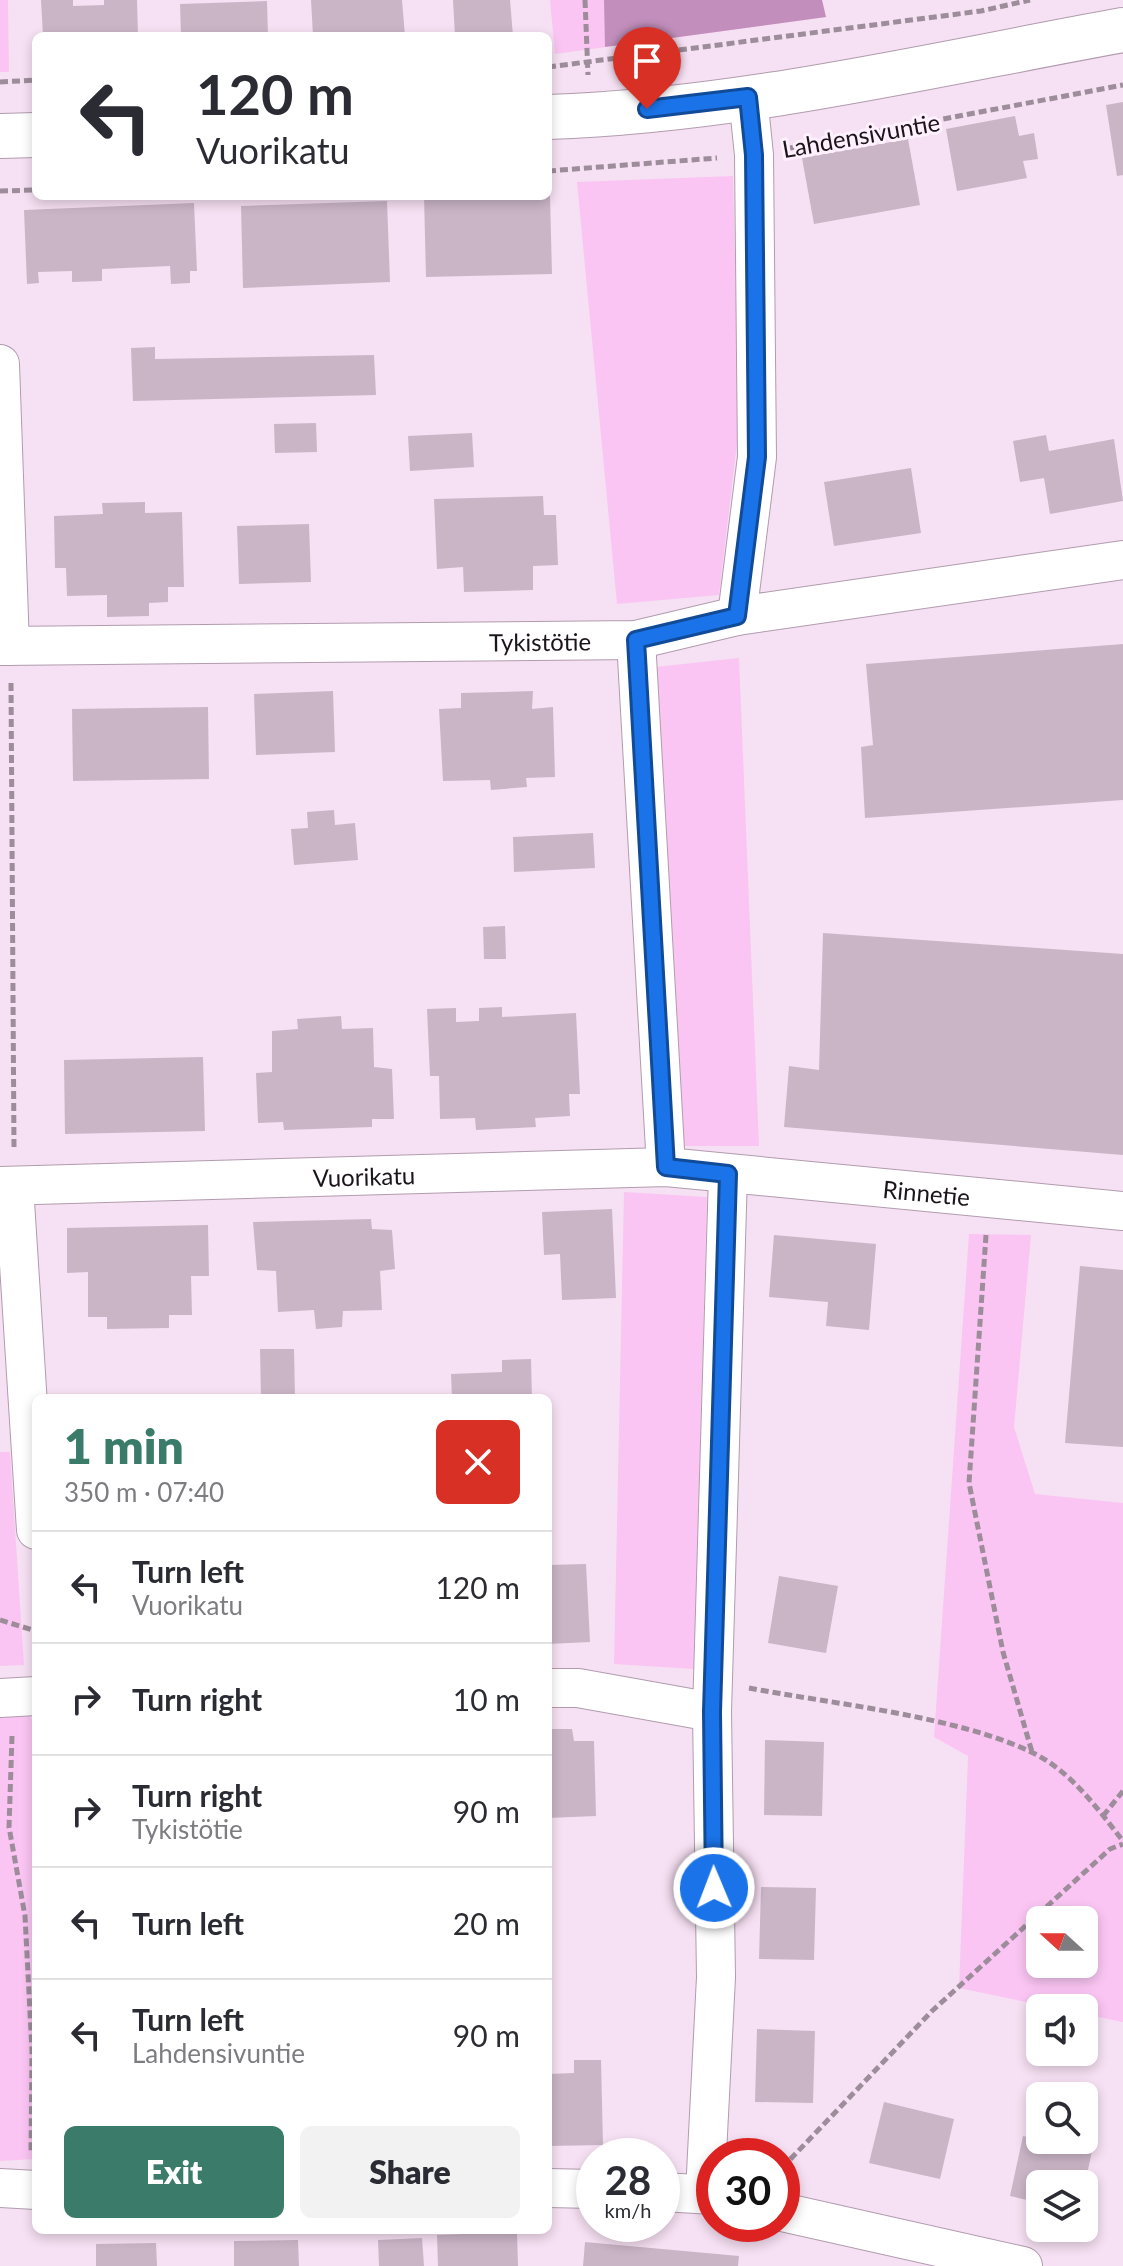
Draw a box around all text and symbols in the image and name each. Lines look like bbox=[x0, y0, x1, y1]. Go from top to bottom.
pin bbox=[613, 27, 681, 109]
icon: arrive bbox=[625, 39, 669, 83]
text: 120 m bbox=[196, 60, 354, 127]
icon: left bbox=[64, 64, 168, 168]
street label: Lahdensivuntie bbox=[780, 107, 942, 163]
text: Vuorikatu bbox=[196, 128, 350, 172]
street label: Tykistötie bbox=[489, 626, 591, 656]
street label: Vuorikatu bbox=[312, 1160, 416, 1192]
street label: Rinnetie bbox=[882, 1173, 971, 1211]
text: 1 min bbox=[64, 1417, 184, 1474]
button: close bbox=[436, 1420, 520, 1504]
text: 350 m · 07:40 bbox=[64, 1476, 224, 1508]
text: Turn left bbox=[132, 1553, 244, 1589]
icon: left bbox=[64, 1565, 108, 1609]
text: 120 m bbox=[435, 1569, 520, 1605]
text: Vuorikatu bbox=[132, 1589, 243, 1621]
icon: right bbox=[64, 1677, 108, 1721]
text: Turn right bbox=[132, 1681, 262, 1717]
text: 10 m bbox=[453, 1681, 520, 1717]
text: Turn right bbox=[132, 1777, 262, 1813]
icon: right bbox=[64, 1789, 108, 1833]
text: 90 m bbox=[453, 1793, 520, 1829]
text: Tykistötie bbox=[132, 1813, 243, 1845]
position arrow bbox=[672, 1846, 756, 1930]
icon: left bbox=[64, 1901, 108, 1945]
text: Turn left bbox=[132, 1905, 244, 1941]
text: 20 m bbox=[453, 1905, 520, 1941]
north arrow bbox=[1026, 1906, 1098, 1978]
map controls bbox=[1026, 1906, 1098, 2242]
button: sound bbox=[1026, 1994, 1098, 2066]
text: Turn left bbox=[132, 2001, 244, 2037]
icon: left bbox=[64, 2013, 108, 2057]
text: 90 m bbox=[453, 2017, 520, 2053]
text: Lahdensivuntie bbox=[132, 2037, 305, 2069]
button: search bbox=[1026, 2082, 1098, 2154]
button: Exit bbox=[64, 2126, 284, 2218]
button: Share bbox=[300, 2126, 520, 2218]
speed limit sign: 30 bbox=[696, 2138, 800, 2242]
text: 28 bbox=[605, 2156, 651, 2204]
button: layers bbox=[1026, 2170, 1098, 2242]
text: km/h bbox=[605, 2198, 651, 2222]

